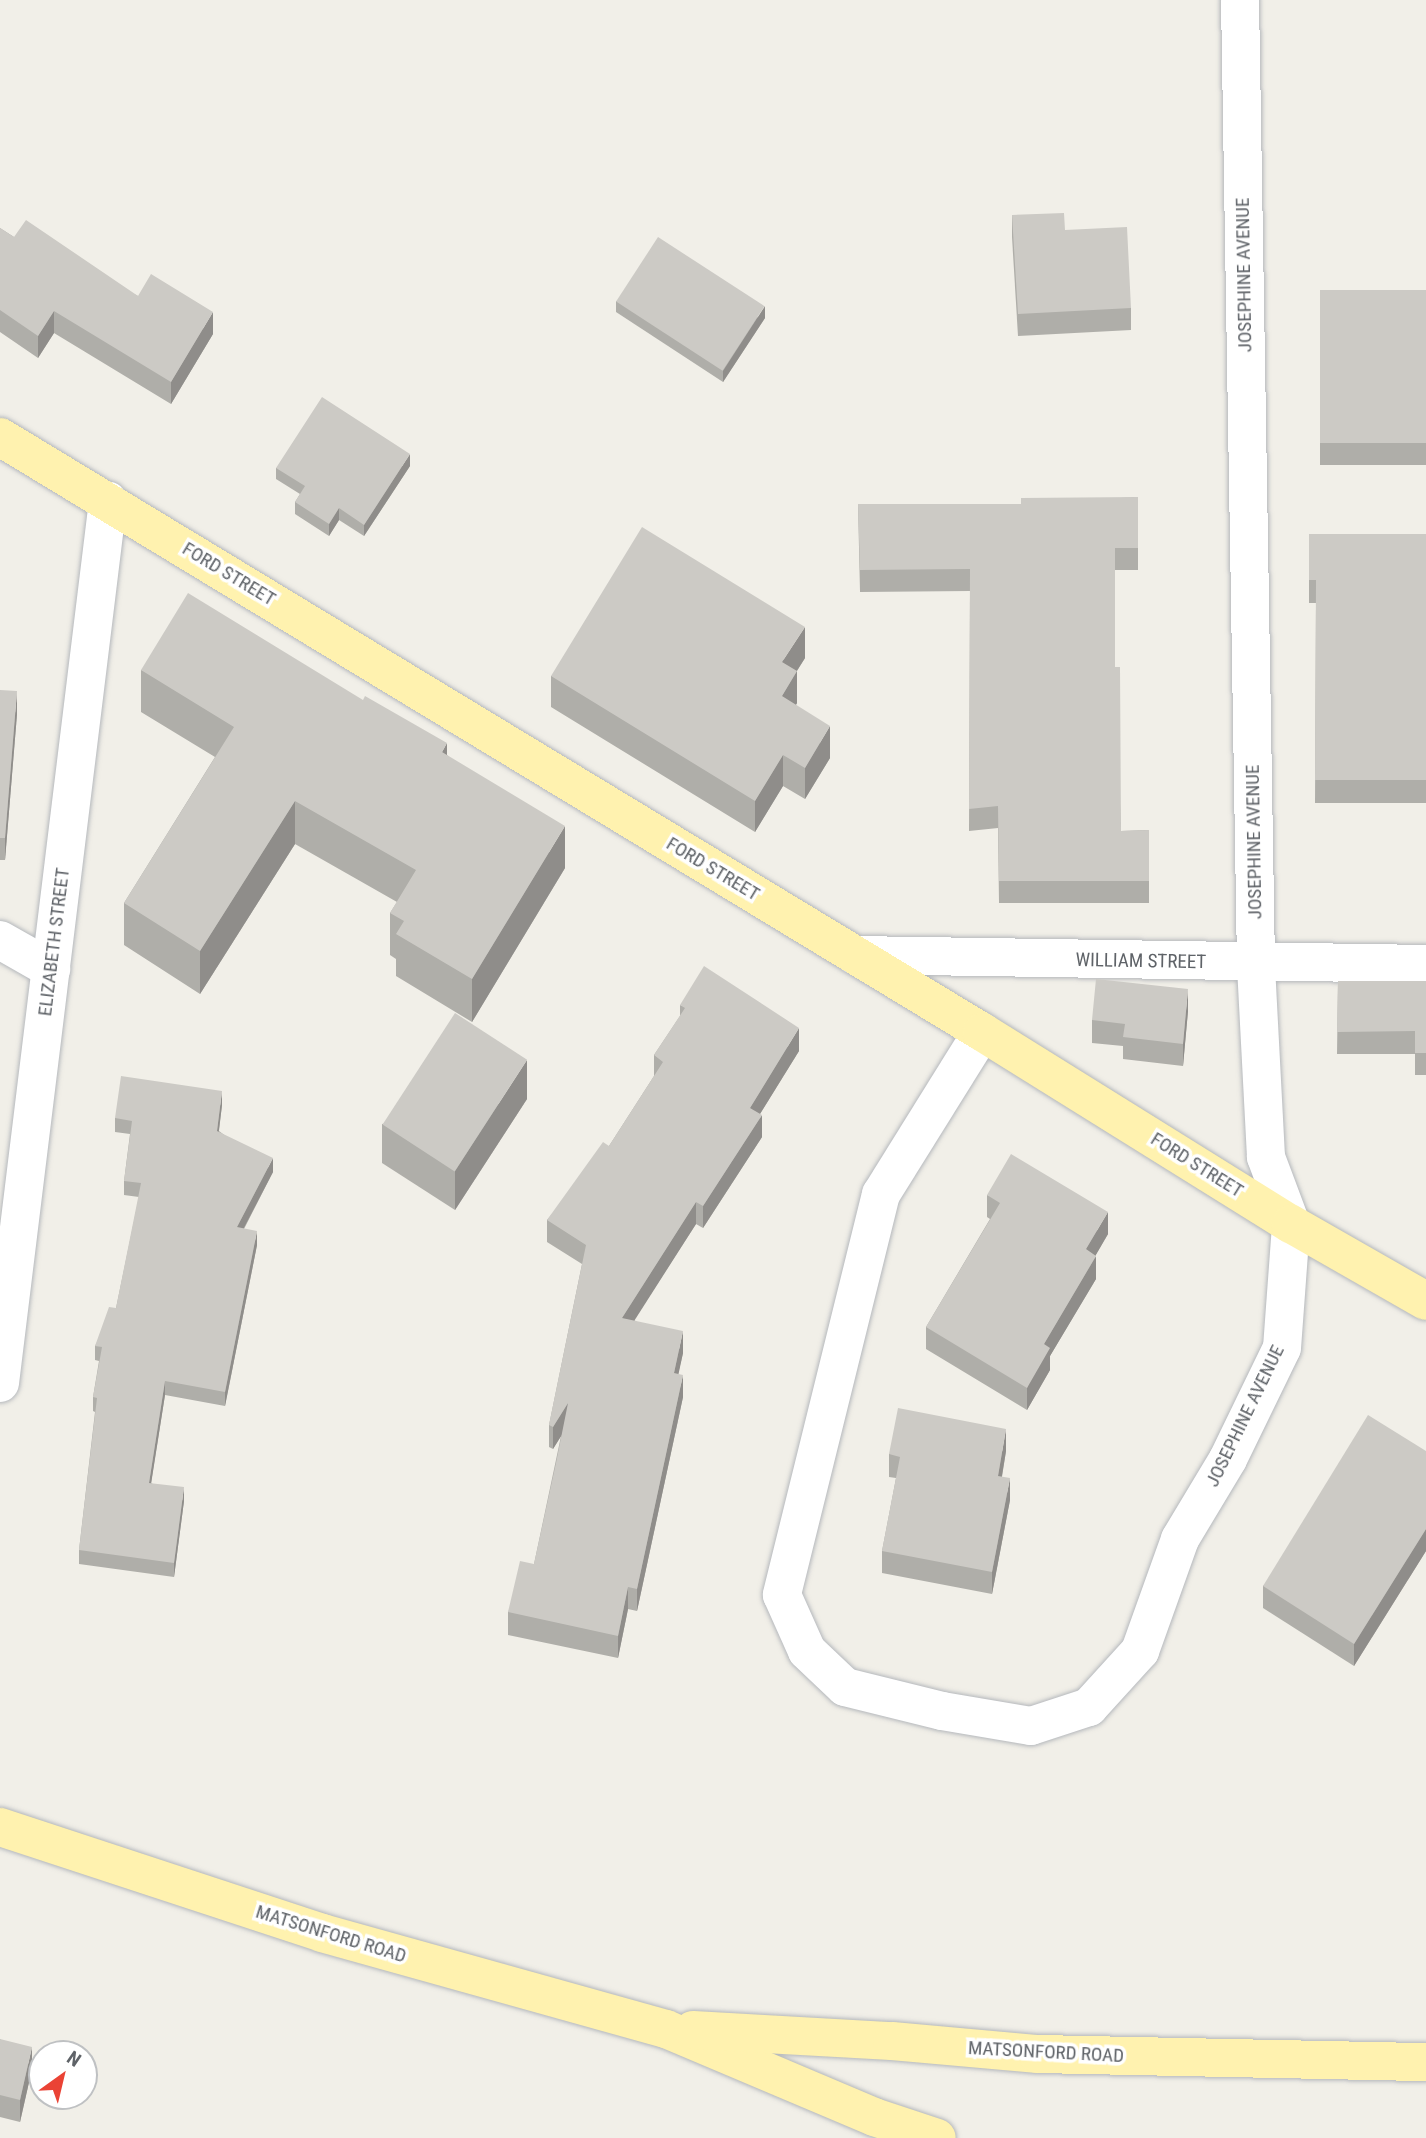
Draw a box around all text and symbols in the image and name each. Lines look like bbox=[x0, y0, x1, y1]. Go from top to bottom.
street label: JOSEPHINE AVENUE bbox=[1231, 197, 1257, 353]
street label: FORD STREET bbox=[178, 537, 280, 611]
street label: JOSEPHINE AVENUE bbox=[1241, 764, 1267, 920]
street label: FORD STREET bbox=[662, 832, 764, 906]
street label: ELIZABETH STREET bbox=[34, 867, 74, 1017]
street label: WILLIAM STREET bbox=[1075, 948, 1207, 974]
street label: FORD STREET bbox=[1147, 1128, 1247, 1202]
street label: JOSEPHINE AVENUE bbox=[1201, 1341, 1289, 1491]
street label: MATSONFORD ROAD bbox=[253, 1900, 409, 1968]
street label: MATSONFORD ROAD bbox=[967, 2037, 1125, 2067]
north arrow bbox=[28, 2040, 98, 2110]
text: N bbox=[63, 2046, 85, 2072]

